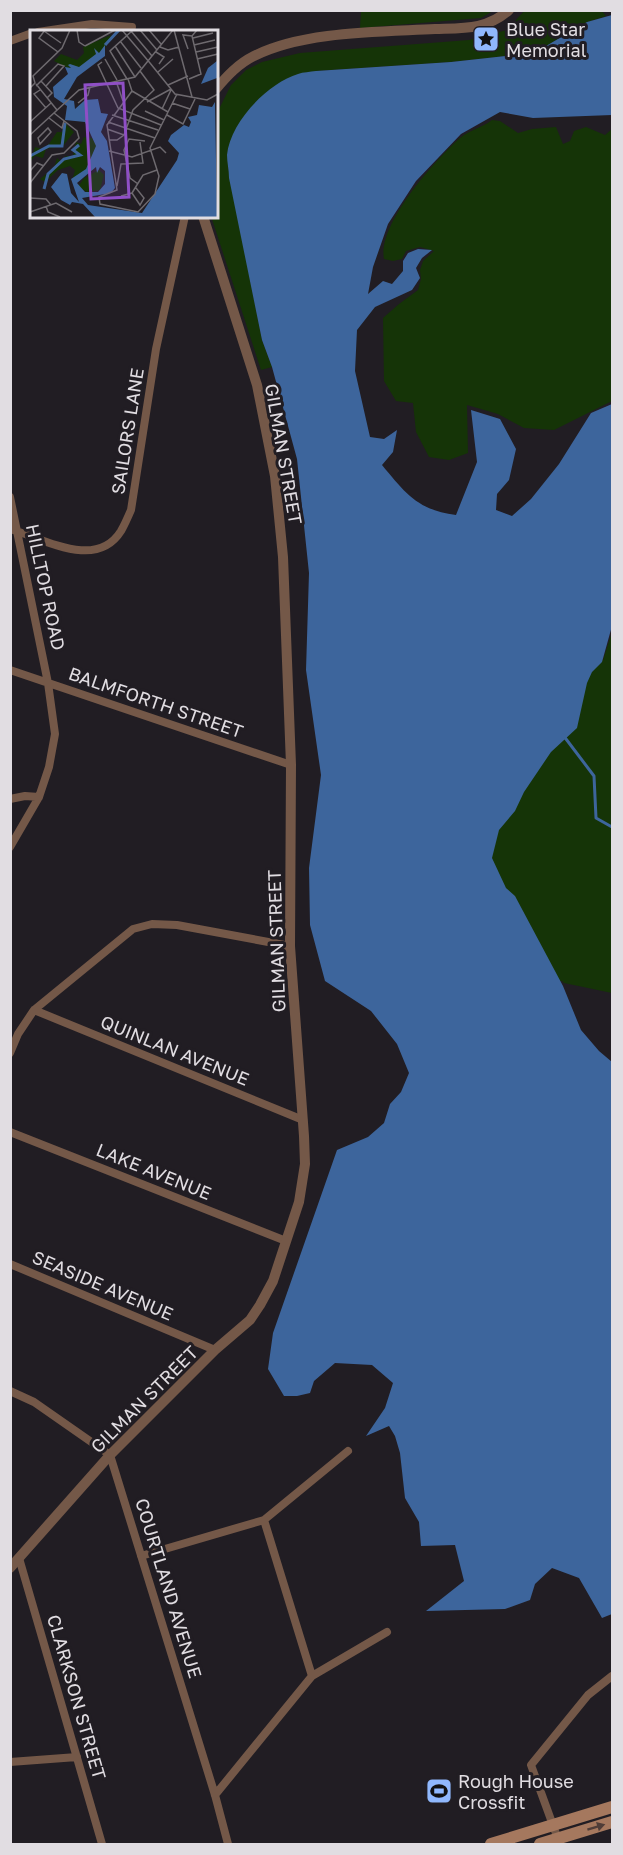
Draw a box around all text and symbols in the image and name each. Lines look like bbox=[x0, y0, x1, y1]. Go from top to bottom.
place label: Blue Star Memorial bbox=[506, 18, 587, 61]
place icon: Blue Star Memorial bbox=[471, 24, 501, 54]
inset map bbox=[30, 30, 218, 218]
street label: SAILORS LANE bbox=[106, 366, 148, 496]
street label: GILMAN STREET bbox=[261, 382, 307, 526]
street label: HILLTOP ROAD bbox=[22, 522, 70, 652]
street label: BALMFORTH STREET bbox=[66, 662, 246, 742]
street label: GILMAN STREET bbox=[263, 869, 289, 1013]
street label: QUINLAN AVENUE bbox=[98, 1010, 252, 1090]
street label: LAKE AVENUE bbox=[93, 1138, 215, 1204]
street label: SEASIDE AVENUE bbox=[29, 1245, 177, 1325]
street label: GILMAN STREET bbox=[86, 1341, 202, 1457]
street label: COURTLAND AVENUE bbox=[131, 1495, 207, 1681]
street label: CLARKSON STREET bbox=[43, 1612, 111, 1782]
place label: Rough House Crossfit bbox=[458, 1770, 574, 1813]
sports icon: Rough House Crossfit bbox=[424, 1776, 454, 1806]
one-way arrow bbox=[587, 1822, 605, 1831]

